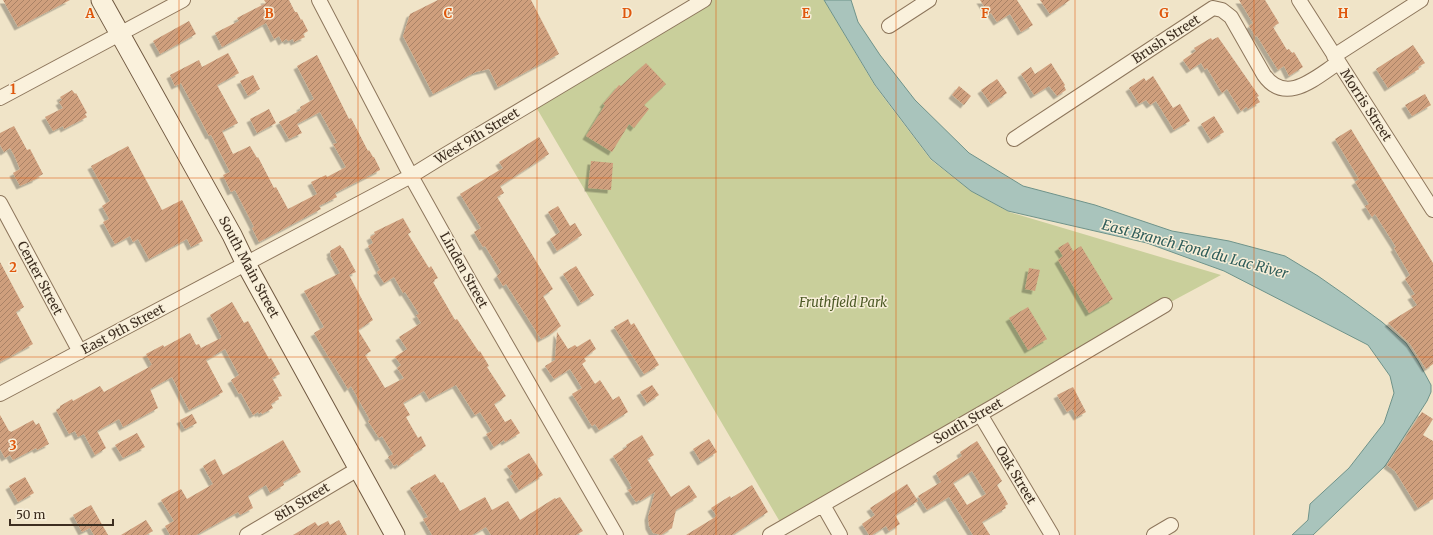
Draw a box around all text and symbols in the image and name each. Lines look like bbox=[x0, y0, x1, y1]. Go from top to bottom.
text: A bbox=[84, 5, 95, 22]
text: B bbox=[264, 5, 274, 22]
text: C bbox=[444, 5, 453, 22]
text: D bbox=[622, 5, 632, 22]
text: E bbox=[802, 5, 811, 22]
text: F bbox=[981, 5, 989, 22]
text: G bbox=[1159, 5, 1169, 22]
text: H bbox=[1338, 5, 1349, 22]
street label: Brush Street bbox=[1129, 11, 1203, 67]
street label: Morris Street bbox=[1336, 66, 1396, 144]
text: 1 bbox=[10, 81, 16, 98]
street label: West 9th Street bbox=[431, 104, 522, 168]
street label: South Main Street bbox=[215, 213, 283, 321]
water label: East Branch Fond du Lac River bbox=[1100, 215, 1290, 283]
street label: Linden Street bbox=[436, 229, 492, 311]
street label: Center Street bbox=[13, 238, 67, 318]
text: 2 bbox=[9, 259, 17, 276]
park label: Fruthfield Park bbox=[798, 294, 887, 311]
street label: East 9th Street bbox=[78, 300, 168, 358]
street label: South Street bbox=[930, 394, 1006, 448]
text: 3 bbox=[9, 437, 17, 454]
street label: Oak Street bbox=[992, 443, 1040, 507]
street label: 8th Street bbox=[271, 479, 333, 525]
scale bar bbox=[10, 501, 113, 527]
text: 50 m bbox=[16, 507, 45, 522]

